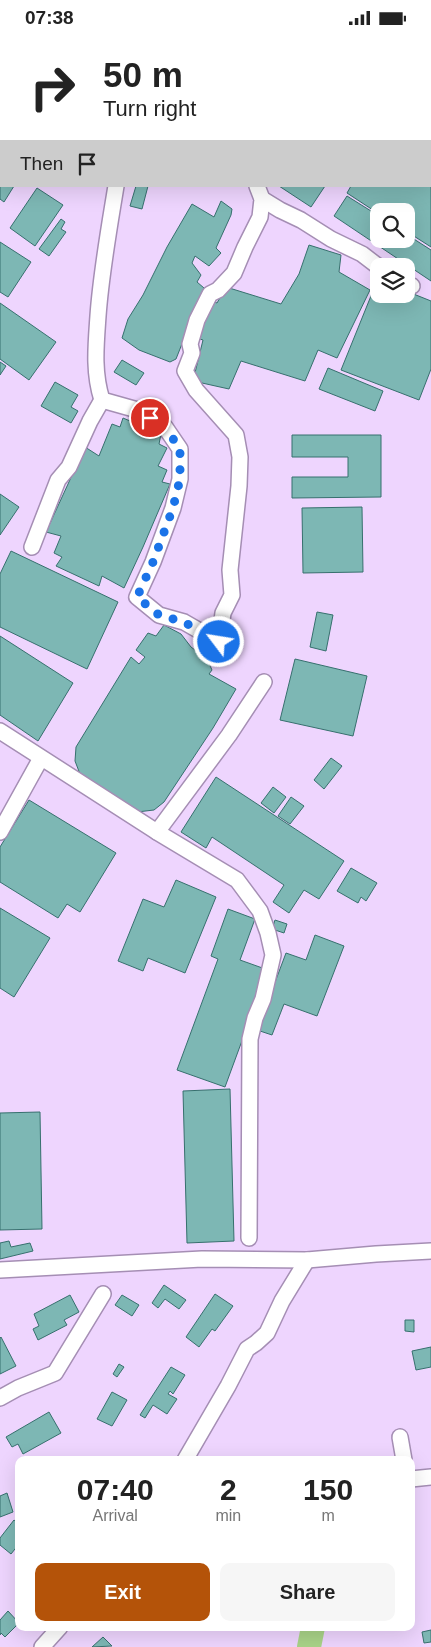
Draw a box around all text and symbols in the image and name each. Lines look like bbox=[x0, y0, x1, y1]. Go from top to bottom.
text: 07:38 bbox=[25, 7, 74, 28]
icon: right bbox=[20, 55, 85, 120]
text: 50 m bbox=[103, 55, 183, 94]
text: Turn right bbox=[103, 96, 196, 121]
icon: arrive bbox=[73, 150, 101, 178]
text: Then bbox=[20, 153, 63, 174]
map controls bbox=[370, 203, 415, 303]
button: search bbox=[370, 203, 415, 248]
button: layers bbox=[370, 258, 415, 303]
pin bbox=[129, 397, 171, 439]
icon: arrive bbox=[136, 404, 164, 432]
position arrow bbox=[192, 615, 244, 667]
text: 07:40 bbox=[77, 1473, 154, 1506]
text: 2 bbox=[220, 1473, 237, 1506]
text: 150 bbox=[303, 1473, 353, 1506]
text: Arrival bbox=[93, 1507, 138, 1524]
text: min bbox=[215, 1507, 241, 1524]
text: m bbox=[321, 1507, 335, 1524]
button: Exit bbox=[35, 1563, 210, 1621]
button: Share bbox=[220, 1563, 395, 1621]

